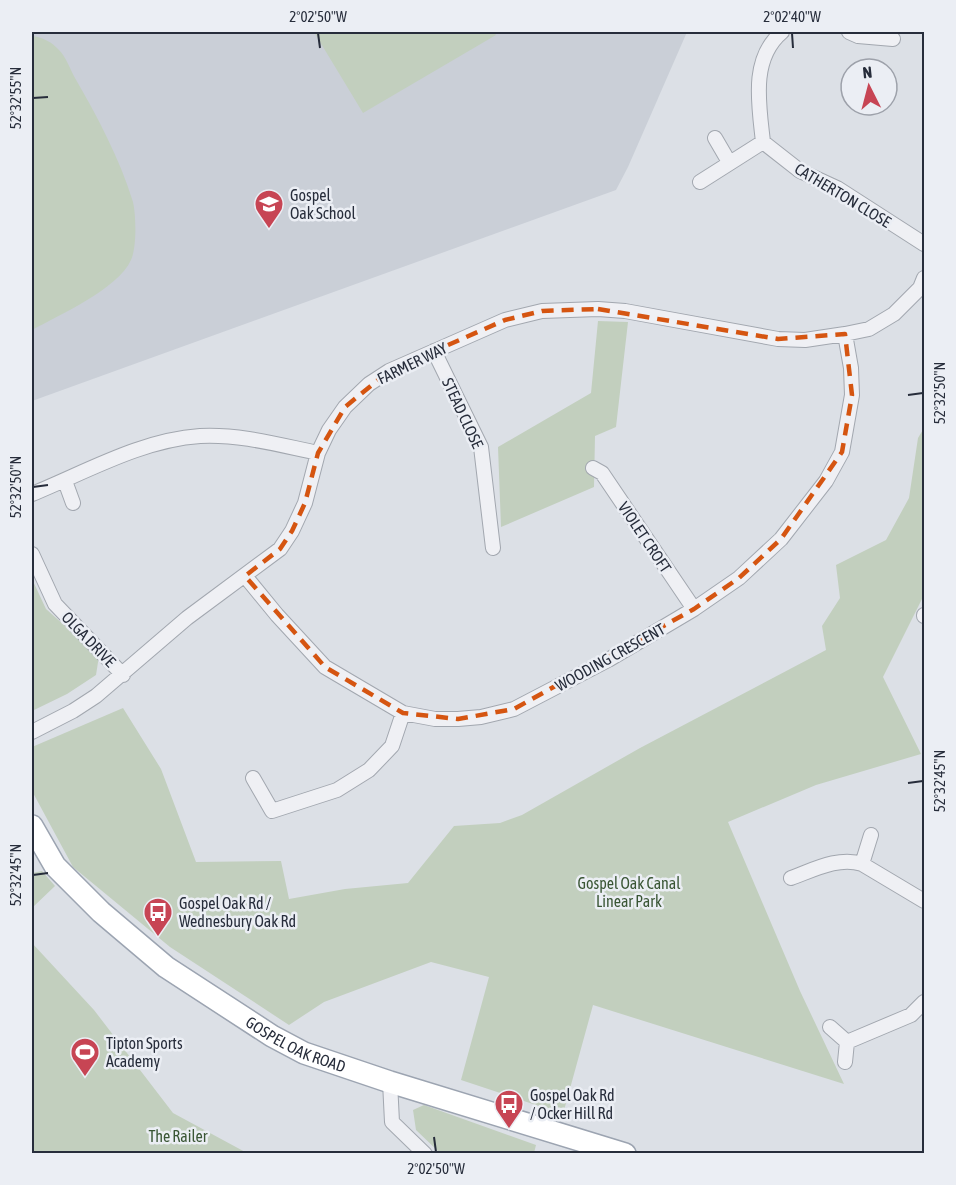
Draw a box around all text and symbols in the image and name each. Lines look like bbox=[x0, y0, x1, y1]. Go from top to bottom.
text: 2°02'50"W bbox=[289, 8, 347, 25]
text: 2°02'40"W bbox=[763, 8, 821, 25]
north arrow bbox=[839, 57, 899, 117]
text: N bbox=[862, 63, 873, 82]
text: 52°32'55"N bbox=[7, 67, 24, 129]
street label: CATHERTON CLOSE bbox=[792, 159, 895, 231]
place label: Gospel Oak School bbox=[290, 186, 356, 222]
school or university icon: Gospel Oak School bbox=[253, 188, 285, 230]
street label: FARMER WAY bbox=[374, 338, 451, 388]
text: 52°32'50"N bbox=[931, 362, 948, 424]
street label: STEAD CLOSE bbox=[439, 375, 487, 451]
text: 52°32'50"N bbox=[7, 456, 24, 518]
street label: VIOLET CROFT bbox=[615, 498, 675, 576]
street label: OLGA DRIVE bbox=[58, 608, 120, 670]
street label: WOODING CRESCENT bbox=[552, 619, 668, 695]
text: 52°32'45"N bbox=[931, 750, 948, 812]
text: 52°32'45"N bbox=[7, 844, 24, 906]
park label: Gospel Oak Canal Linear Park bbox=[577, 874, 681, 910]
place label: Gospel Oak Rd / Wednesbury Oak Rd bbox=[179, 894, 296, 931]
bus stop icon: Gospel Oak Rd / Wednesbury Oak Rd bbox=[142, 896, 174, 938]
street label: GOSPEL OAK ROAD bbox=[243, 1012, 348, 1075]
place label: Tipton Sports Academy bbox=[106, 1034, 183, 1071]
sports icon: Tipton Sports Academy bbox=[69, 1036, 101, 1078]
place label: Gospel Oak Rd / Ocker Hill Rd bbox=[530, 1086, 615, 1122]
bus stop icon: Gospel Oak Rd / Ocker Hill Rd bbox=[493, 1088, 525, 1130]
park label: The Railer bbox=[148, 1127, 208, 1145]
text: 2°02'50"W bbox=[407, 1160, 465, 1177]

